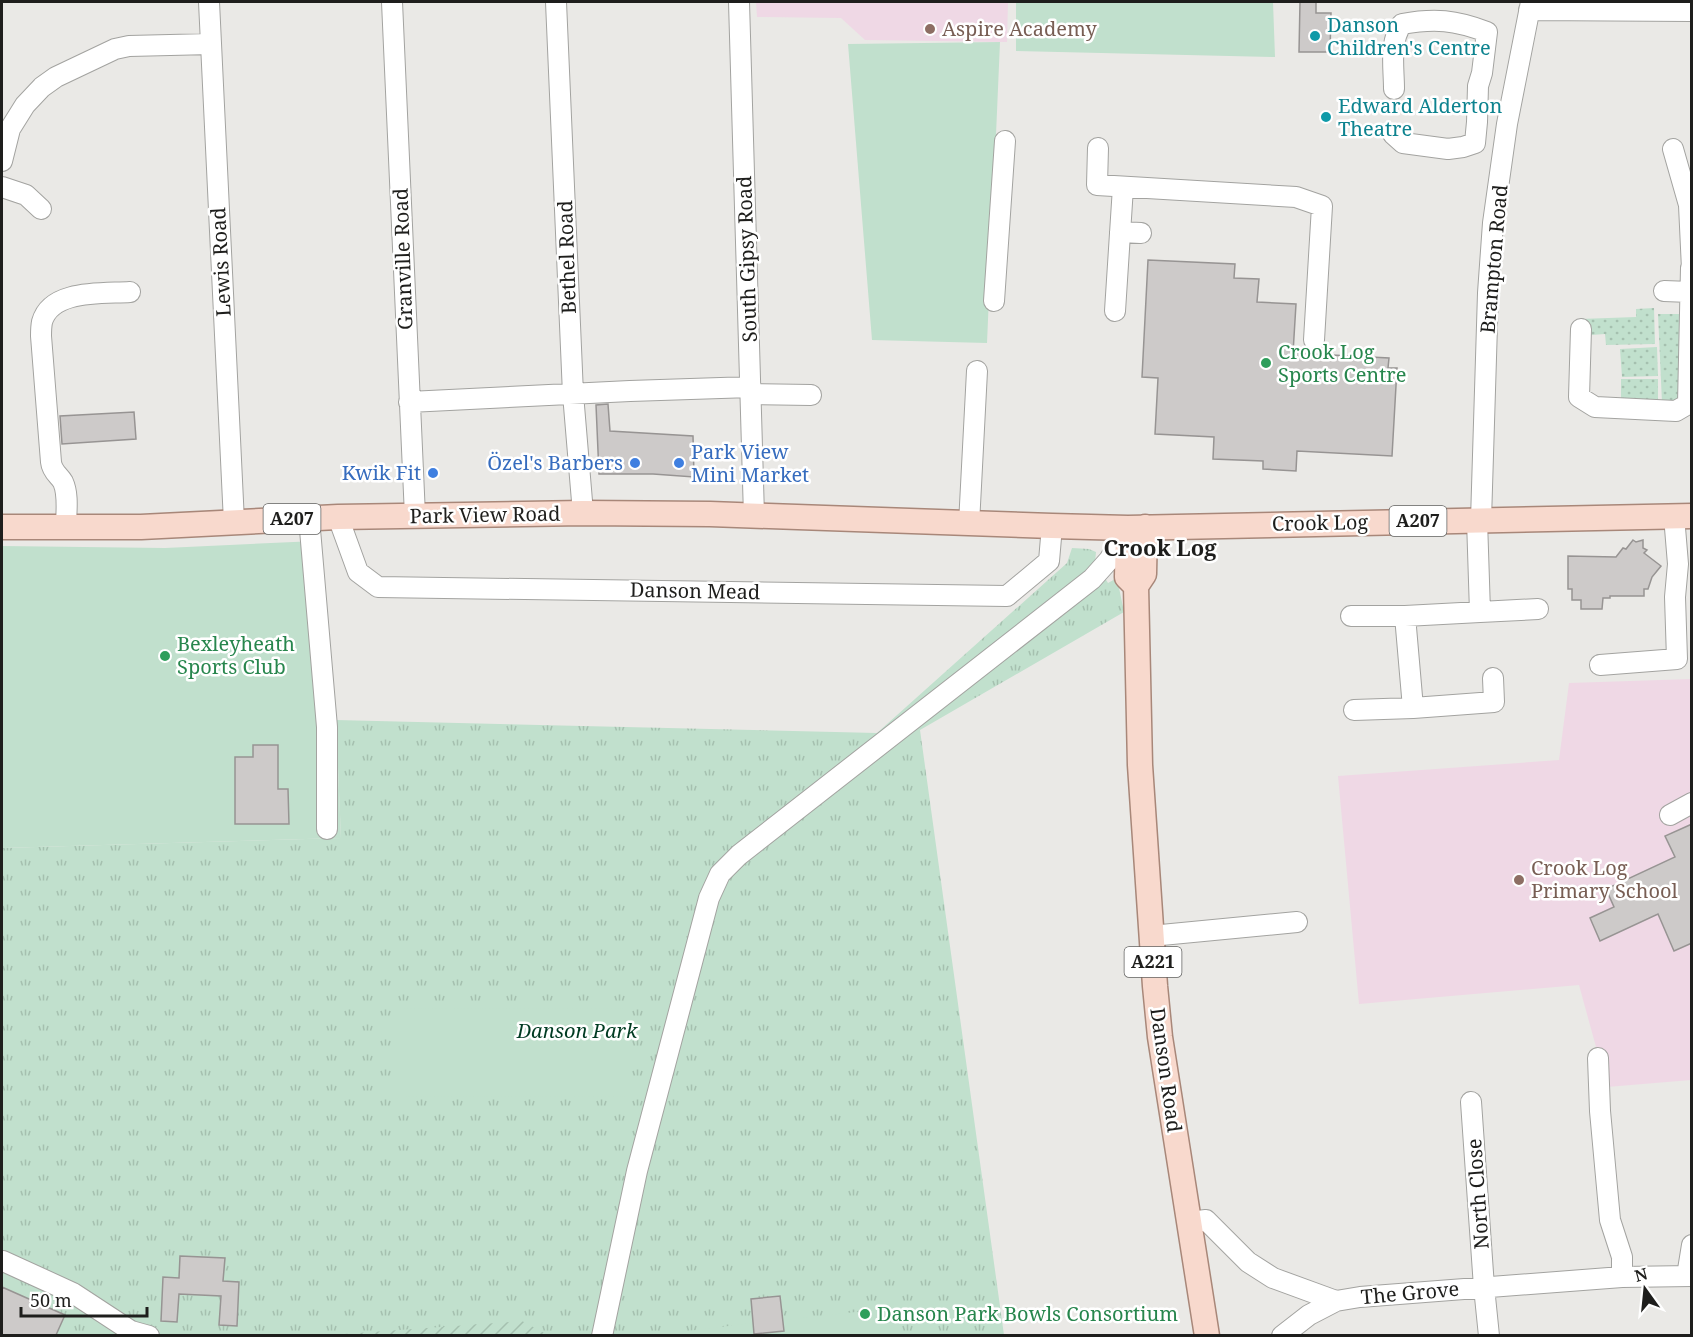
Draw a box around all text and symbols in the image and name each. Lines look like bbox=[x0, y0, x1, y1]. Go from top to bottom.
place label: Danson Children's Centre bbox=[1327, 11, 1491, 61]
place label: Aspire Academy bbox=[942, 15, 1097, 42]
marker: Aspire Academy bbox=[923, 22, 937, 36]
marker: Danson Children's Centre bbox=[1308, 29, 1322, 43]
place label: Edward Alderton Theatre bbox=[1338, 92, 1502, 142]
marker: Edward Alderton Theatre bbox=[1319, 110, 1333, 124]
street label: South Gipsy Road bbox=[730, 175, 763, 343]
street label: Brampton Road bbox=[1474, 183, 1513, 335]
street label: Granville Road bbox=[387, 188, 418, 330]
street label: Bethel Road bbox=[551, 200, 582, 314]
street label: Lewis Road bbox=[204, 207, 237, 317]
place label: Crook Log Sports Centre bbox=[1278, 338, 1406, 388]
marker: Crook Log Sports Centre bbox=[1259, 356, 1273, 370]
place label: Park View Mini Market bbox=[691, 438, 809, 488]
place label: Özel's Barbers bbox=[487, 449, 623, 476]
marker: Özel's Barbers bbox=[628, 456, 642, 470]
marker: Park View Mini Market bbox=[672, 456, 686, 470]
place label: Kwik Fit bbox=[342, 459, 421, 486]
marker: Kwik Fit bbox=[426, 466, 440, 480]
street label: Park View Road bbox=[409, 500, 561, 529]
road number: A207 bbox=[264, 504, 320, 534]
road number: A207 bbox=[1390, 506, 1446, 536]
street label: Crook Log bbox=[1272, 508, 1369, 537]
district label: Crook Log bbox=[1103, 532, 1217, 562]
street label: Danson Mead bbox=[630, 576, 760, 605]
place label: Bexleyheath Sports Club bbox=[177, 630, 295, 680]
marker: Bexleyheath Sports Club bbox=[158, 649, 172, 663]
place label: Crook Log Primary School bbox=[1531, 854, 1678, 904]
marker: Crook Log Primary School bbox=[1512, 873, 1526, 887]
road number: A221 bbox=[1124, 947, 1182, 977]
street label: Danson Road bbox=[1144, 1006, 1189, 1134]
park label: Danson Park bbox=[516, 1017, 638, 1044]
street label: North Close bbox=[1460, 1138, 1495, 1250]
north arrow bbox=[1615, 1259, 1675, 1319]
text: N bbox=[1632, 1262, 1650, 1287]
street label: The Grove bbox=[1360, 1275, 1460, 1310]
scale bar bbox=[21, 1280, 147, 1318]
text: 50 m bbox=[30, 1288, 72, 1312]
place label: Danson Park Bowls Consortium bbox=[877, 1300, 1178, 1327]
marker: Danson Park Bowls Consortium bbox=[858, 1307, 872, 1321]

